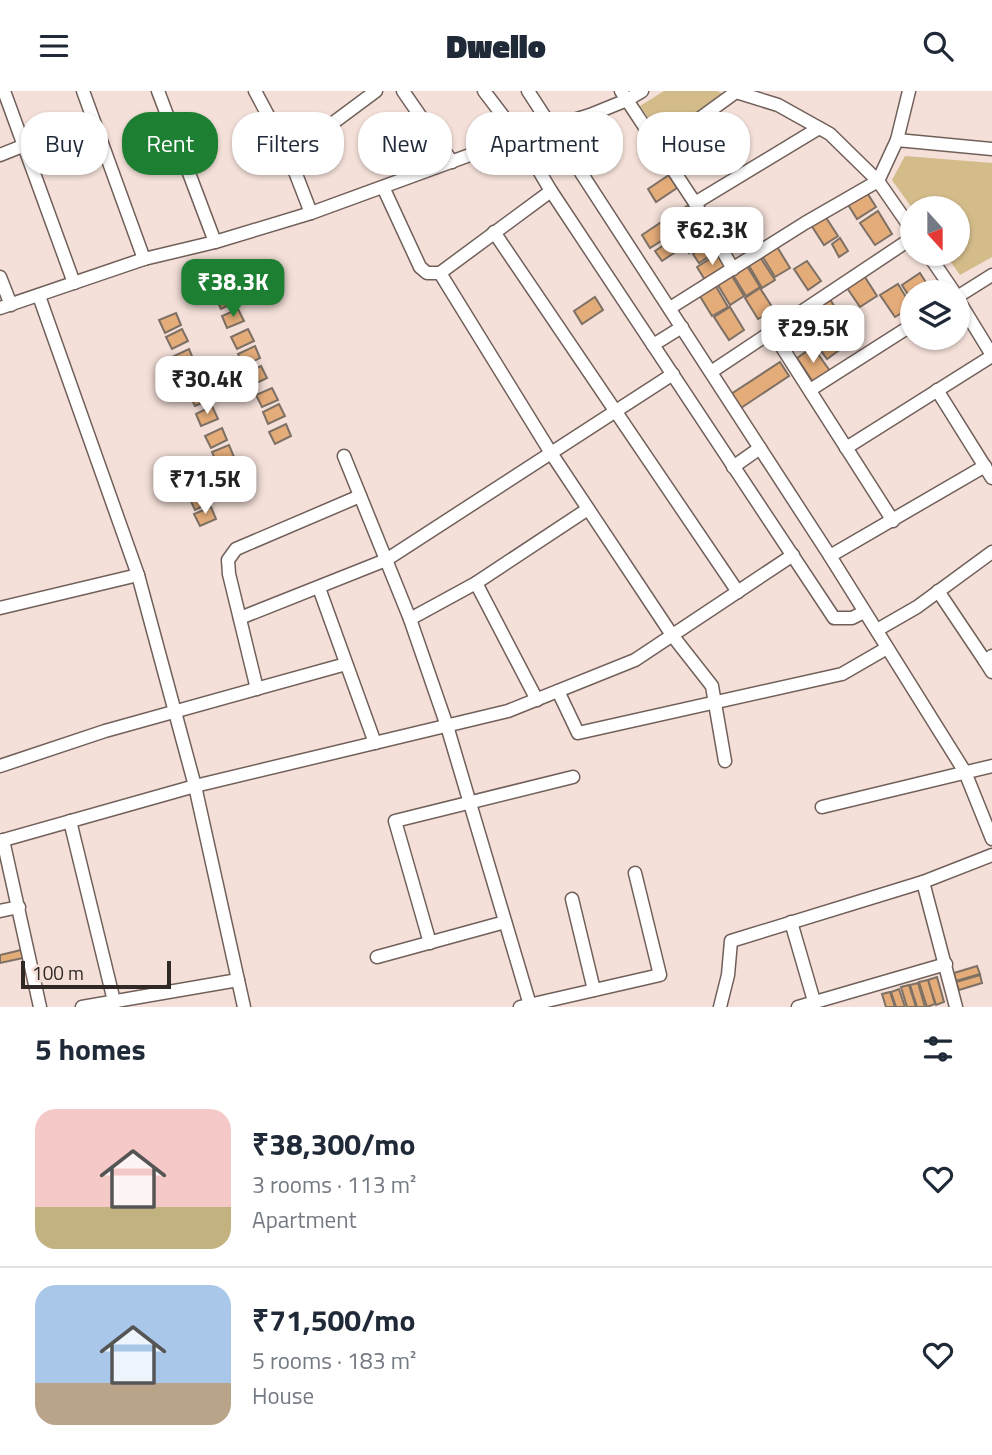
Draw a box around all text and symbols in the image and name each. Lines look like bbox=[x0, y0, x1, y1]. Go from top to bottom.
text: Dwello bbox=[446, 22, 546, 70]
icon: menu bbox=[35, 27, 73, 65]
icon: search bbox=[919, 27, 957, 65]
chip: Buy bbox=[21, 112, 108, 175]
chip: Rent bbox=[122, 112, 218, 175]
chip: Filters bbox=[232, 112, 344, 175]
chip: New bbox=[358, 112, 452, 175]
chip: Apartment bbox=[466, 112, 623, 175]
chip: House bbox=[637, 112, 750, 175]
north arrow bbox=[900, 196, 970, 266]
map controls bbox=[900, 196, 970, 350]
pin: ₹62.3K bbox=[655, 207, 769, 267]
text: ₹62.3K bbox=[676, 212, 748, 247]
pin: ₹38.3K bbox=[176, 259, 290, 319]
text: ₹38.3K bbox=[197, 264, 269, 299]
button: layers bbox=[900, 280, 970, 350]
pin: ₹29.5K bbox=[756, 306, 870, 365]
text: ₹29.5K bbox=[777, 310, 849, 345]
pin: ₹30.4K bbox=[150, 357, 264, 416]
text: ₹30.4K bbox=[171, 361, 243, 396]
pin: ₹71.5K bbox=[148, 457, 262, 516]
text: ₹71.5K bbox=[169, 461, 241, 496]
scale bar bbox=[21, 958, 172, 990]
text: 100 m bbox=[32, 958, 84, 987]
text: 5 homes bbox=[35, 1026, 146, 1072]
icon: filters bbox=[919, 1030, 957, 1068]
text: ₹38,300/mo bbox=[252, 1121, 416, 1167]
icon: home bbox=[91, 1137, 175, 1221]
icon: heart bbox=[919, 1160, 957, 1198]
text: 3 rooms · 113 m² bbox=[252, 1167, 416, 1202]
text: Apartment bbox=[252, 1202, 357, 1237]
text: ₹71,500/mo bbox=[252, 1297, 416, 1343]
icon: home bbox=[91, 1313, 175, 1397]
icon: heart bbox=[919, 1336, 957, 1374]
text: 5 rooms · 183 m² bbox=[252, 1343, 416, 1378]
text: House bbox=[252, 1378, 314, 1413]

